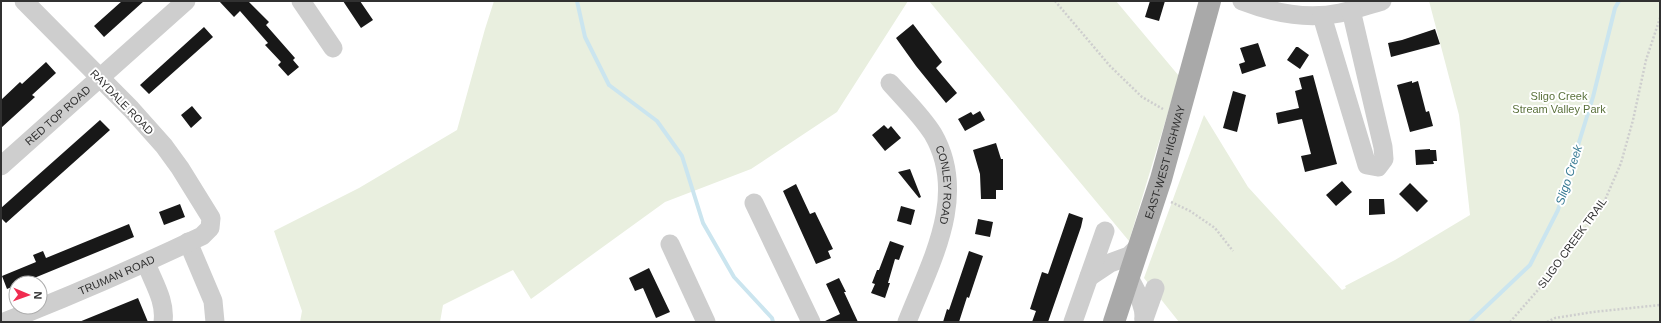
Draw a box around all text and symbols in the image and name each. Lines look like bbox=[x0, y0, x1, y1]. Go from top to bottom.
street label: RAYDALE ROAD bbox=[88, 67, 156, 137]
street label: RED TOP ROAD bbox=[23, 83, 93, 148]
park label: Sligo Creek Stream Valley Park bbox=[1512, 90, 1606, 115]
street label: EAST-WEST HIGHWAY bbox=[1142, 103, 1187, 220]
water label: Sligo Creek bbox=[1553, 142, 1586, 207]
street label: CONLEY ROAD bbox=[933, 144, 954, 226]
street label: SLIGO CREEK TRAIL bbox=[1535, 196, 1609, 290]
street label: TRUMAN ROAD bbox=[77, 253, 157, 297]
north arrow bbox=[8, 275, 48, 315]
text: N bbox=[32, 291, 44, 300]

